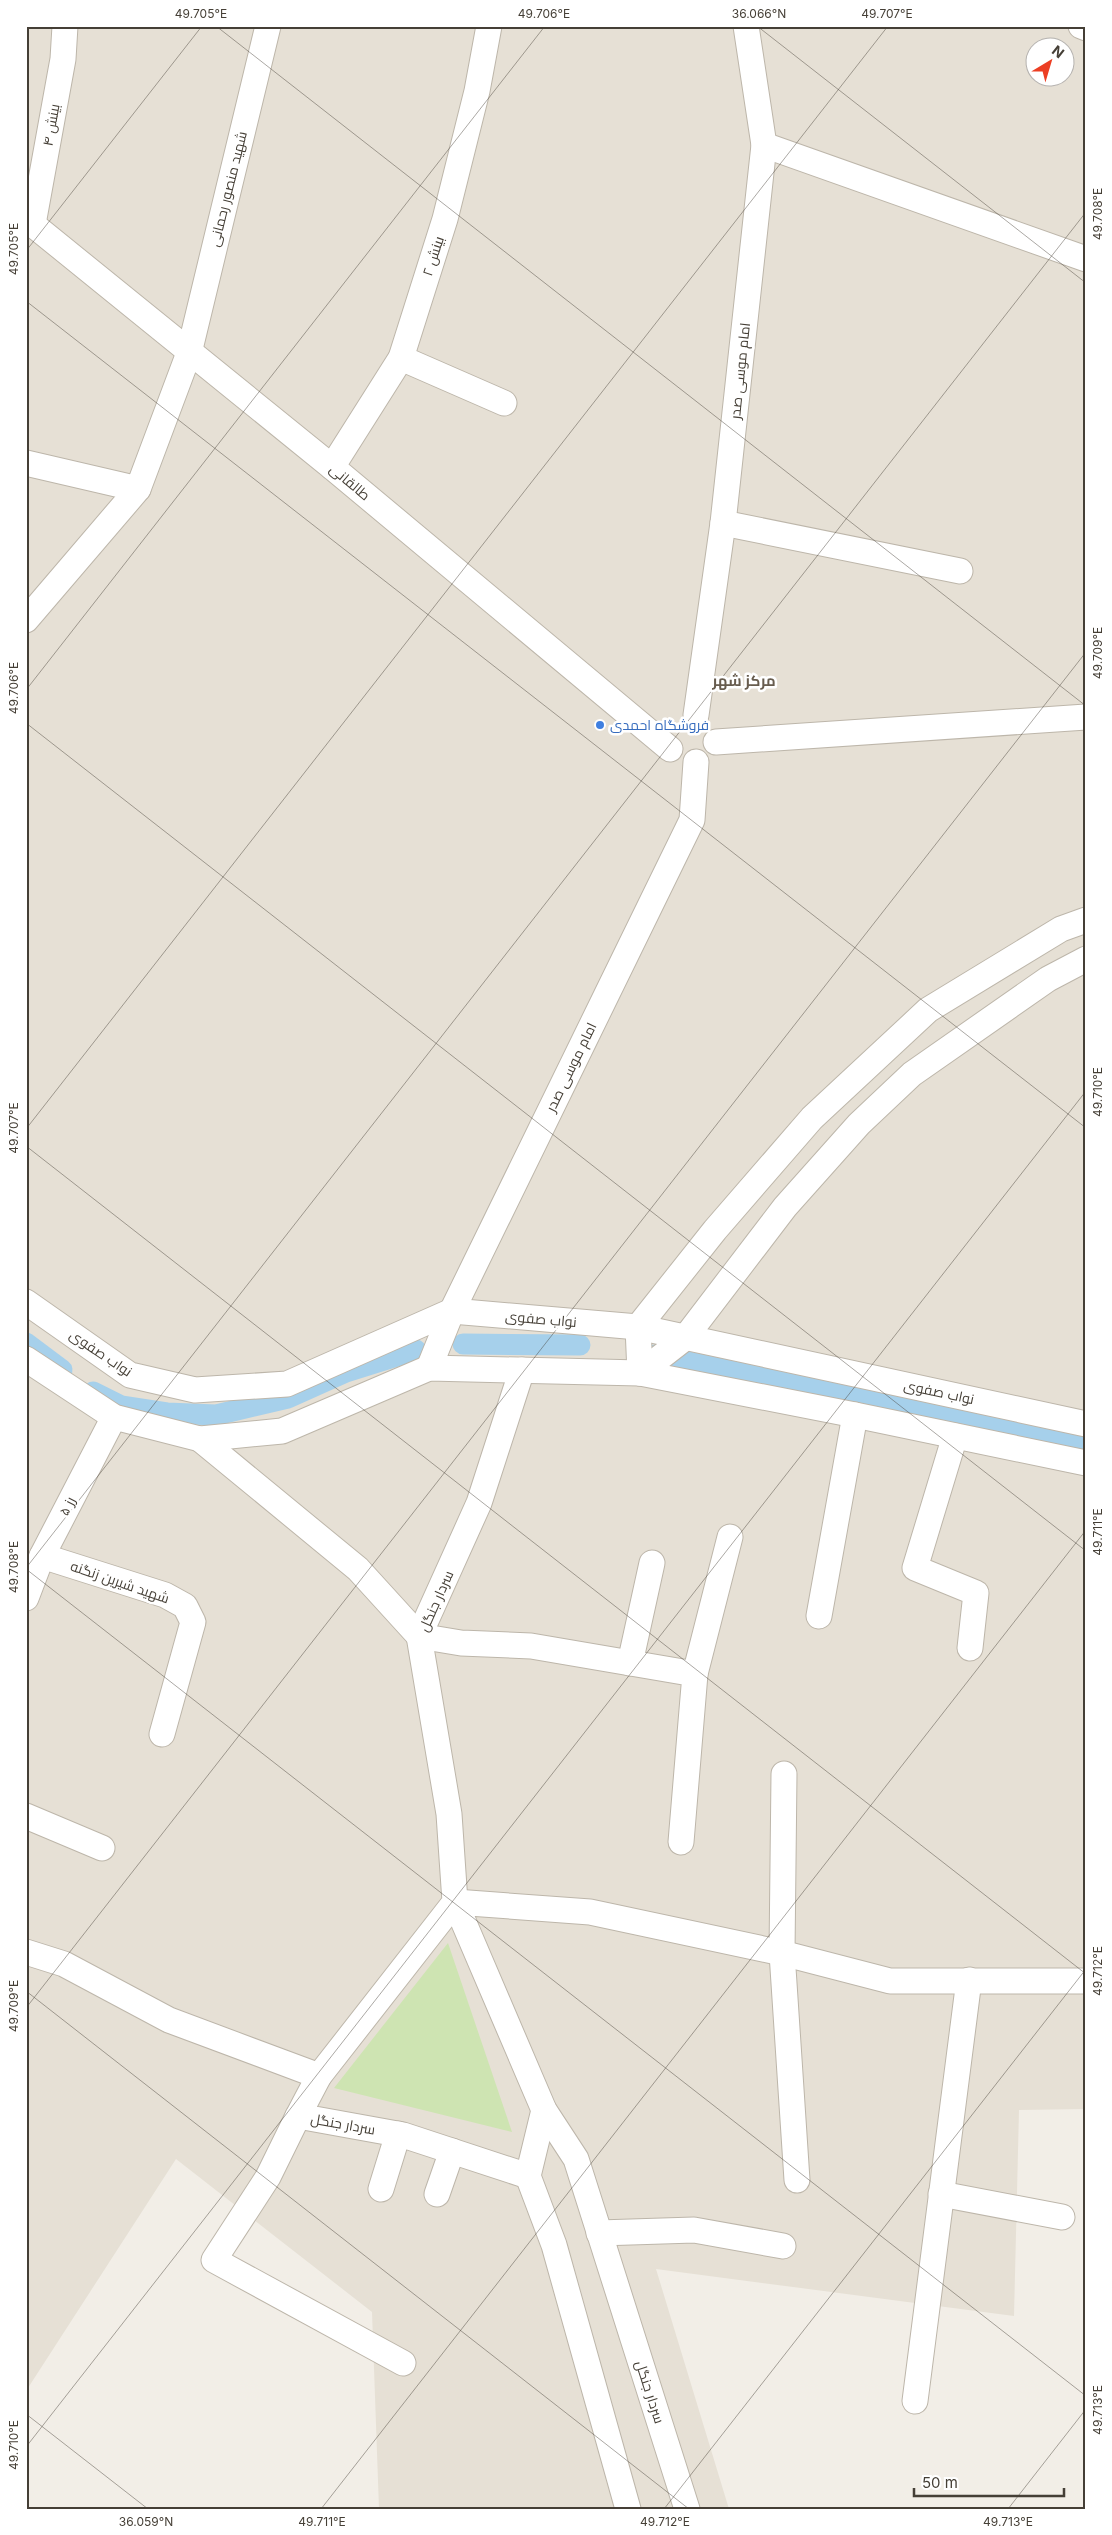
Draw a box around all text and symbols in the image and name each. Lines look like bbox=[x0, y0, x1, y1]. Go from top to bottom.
text: 49.705°E bbox=[175, 6, 227, 21]
text: 49.706°E bbox=[518, 6, 570, 21]
text: 36.066°N bbox=[732, 6, 786, 21]
text: 49.707°E bbox=[861, 6, 913, 21]
north arrow bbox=[1024, 38, 1074, 88]
text: N bbox=[1049, 41, 1068, 61]
street label: بینش ۴ bbox=[38, 102, 63, 147]
street label: شهید منصور رحمانی bbox=[205, 129, 250, 248]
text: 49.708°E bbox=[1090, 188, 1105, 240]
text: 49.705°E bbox=[6, 223, 21, 275]
street label: بینش ۲ bbox=[418, 234, 447, 278]
street label: امام موسی صدر bbox=[726, 322, 755, 421]
street label: طالقانی bbox=[327, 460, 374, 503]
text: 49.709°E bbox=[1090, 627, 1105, 679]
text: 49.706°E bbox=[6, 662, 21, 714]
district label: مرکز شهر bbox=[711, 671, 776, 690]
place label: فروشگاه احمدی bbox=[610, 716, 709, 733]
marker: فروشگاه احمدی bbox=[594, 719, 606, 731]
street label: امام موسی صدر bbox=[541, 1019, 601, 1116]
text: 49.710°E bbox=[1090, 1067, 1105, 1117]
text: 49.707°E bbox=[6, 1102, 21, 1154]
street label: نواب صفوی bbox=[505, 1307, 577, 1330]
street label: نواب صفوی bbox=[67, 1326, 136, 1380]
street label: نواب صفوی bbox=[902, 1376, 976, 1407]
street label: رز ۵ bbox=[55, 1493, 78, 1518]
text: 49.711°E bbox=[1090, 1508, 1105, 1556]
text: 49.708°E bbox=[6, 1541, 21, 1593]
street label: شهید شیرین زنگنه bbox=[69, 1557, 172, 1606]
street label: سردار جنگل bbox=[415, 1568, 457, 1634]
text: 49.712°E bbox=[1090, 1946, 1105, 1996]
text: 49.709°E bbox=[6, 1980, 21, 2032]
street label: سردار جنگل bbox=[309, 2109, 377, 2138]
street label: سردار جنگل bbox=[632, 2358, 669, 2426]
text: 49.713°E bbox=[1090, 2385, 1105, 2435]
text: 49.710°E bbox=[6, 2420, 21, 2470]
scale bar bbox=[914, 2465, 1064, 2497]
text: 50 m bbox=[922, 2473, 958, 2492]
text: 36.059°N bbox=[119, 2514, 173, 2529]
text: 49.711°E bbox=[298, 2514, 346, 2529]
text: 49.712°E bbox=[640, 2514, 690, 2529]
text: 49.713°E bbox=[983, 2514, 1033, 2529]

